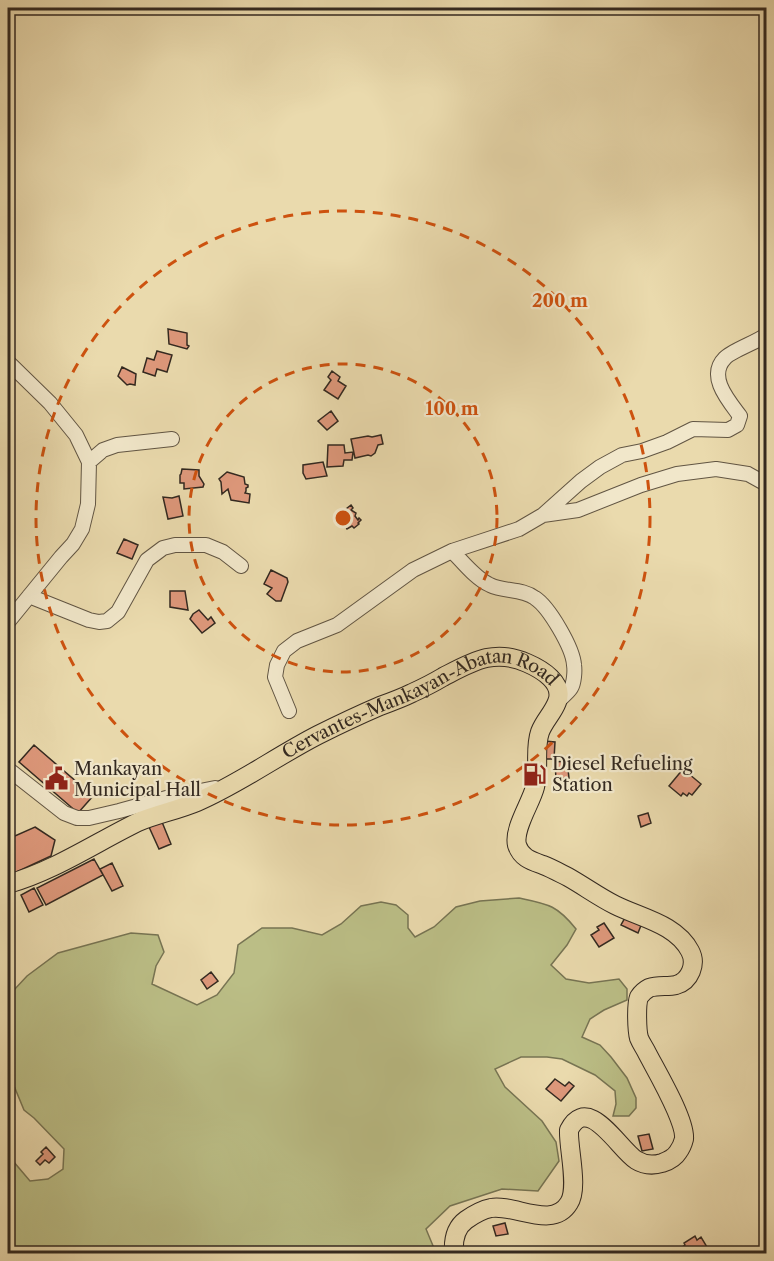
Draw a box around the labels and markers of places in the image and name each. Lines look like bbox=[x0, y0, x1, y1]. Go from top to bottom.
centre of rings bbox=[333, 508, 353, 528]
place label: Diesel Refueling Station bbox=[552, 753, 693, 796]
place label: Mankayan Municipal Hall bbox=[74, 758, 201, 801]
fuel station icon: Diesel Refueling Station bbox=[521, 761, 547, 787]
public building icon: Mankayan Municipal Hall bbox=[43, 766, 69, 792]

